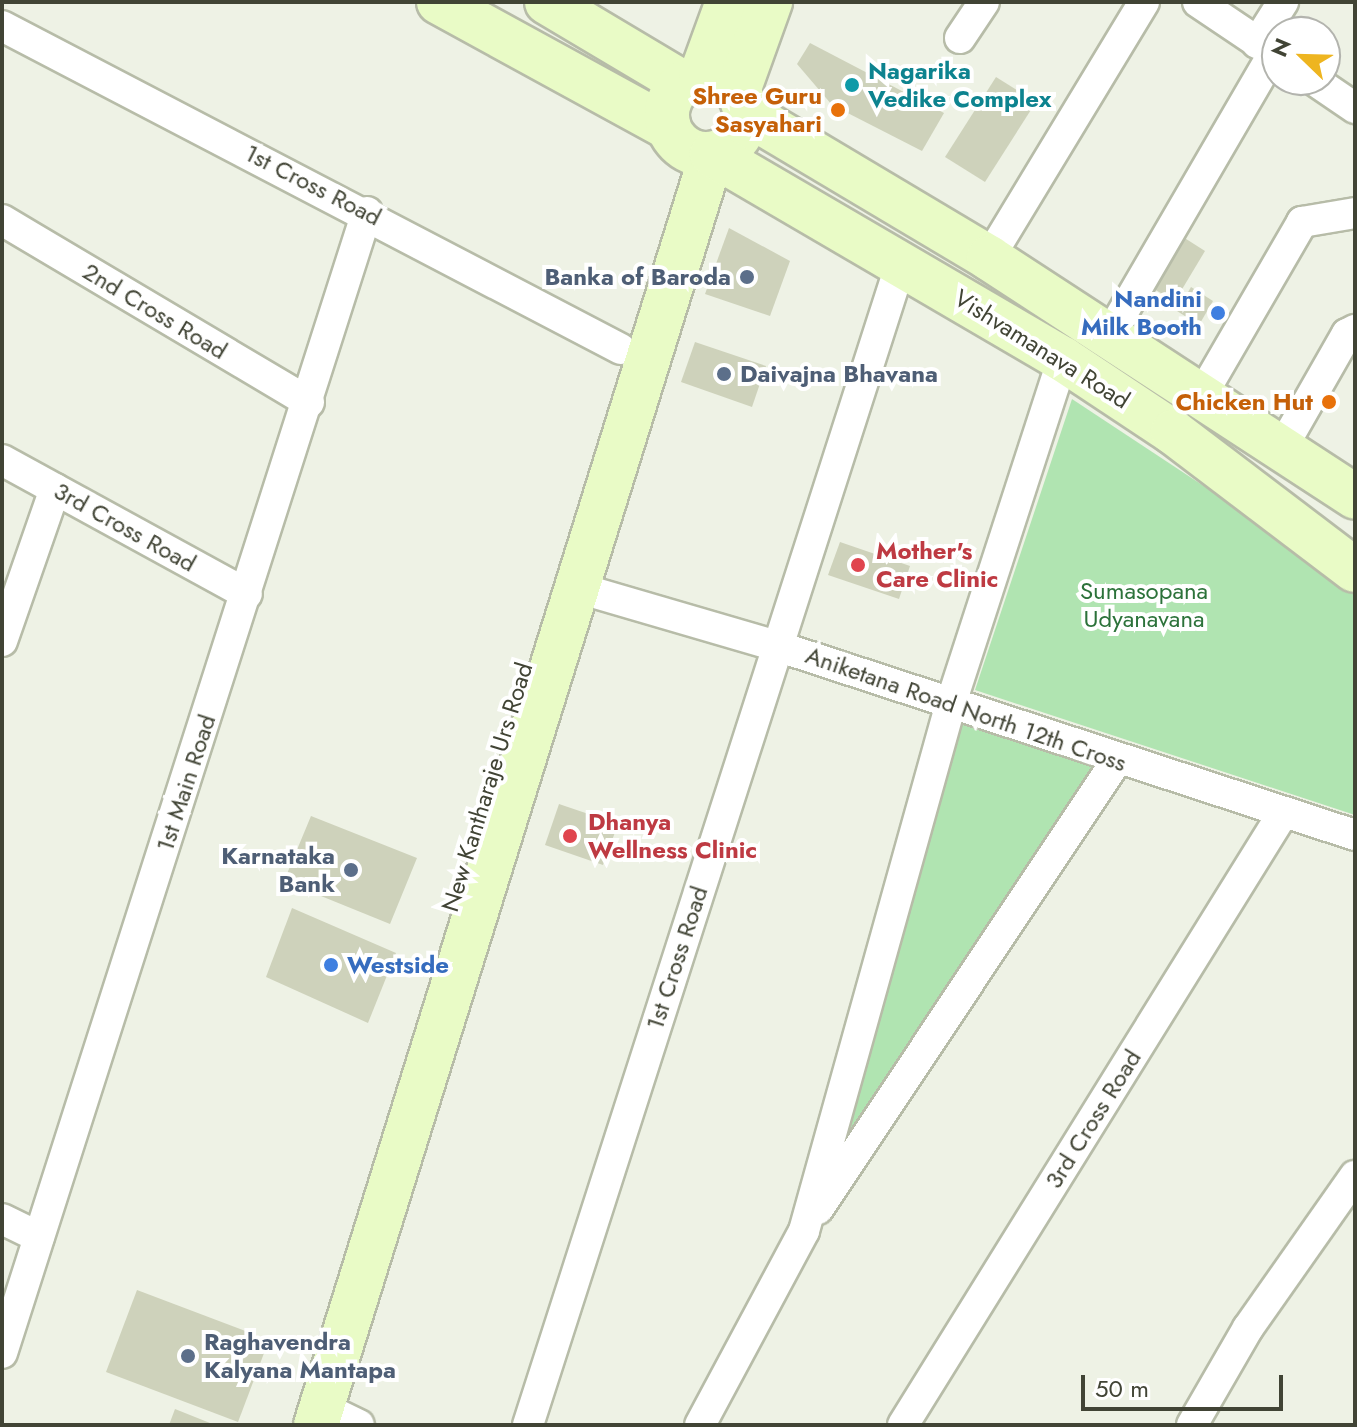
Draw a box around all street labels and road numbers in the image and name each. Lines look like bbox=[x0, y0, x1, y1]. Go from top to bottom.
street label: 1st Cross Road bbox=[240, 138, 386, 232]
street label: 2nd Cross Road bbox=[78, 257, 232, 365]
street label: Vishvamanava Road bbox=[949, 283, 1135, 415]
street label: 3rd Cross Road bbox=[49, 476, 201, 578]
street label: Aniketana Road North 12th Cross bbox=[802, 641, 1130, 777]
street label: New Kantharaje Urs Road bbox=[435, 659, 539, 915]
street label: 1st Main Road bbox=[150, 711, 222, 855]
street label: 1st Cross Road bbox=[640, 883, 714, 1033]
street label: 3rd Cross Road bbox=[1039, 1044, 1147, 1194]

